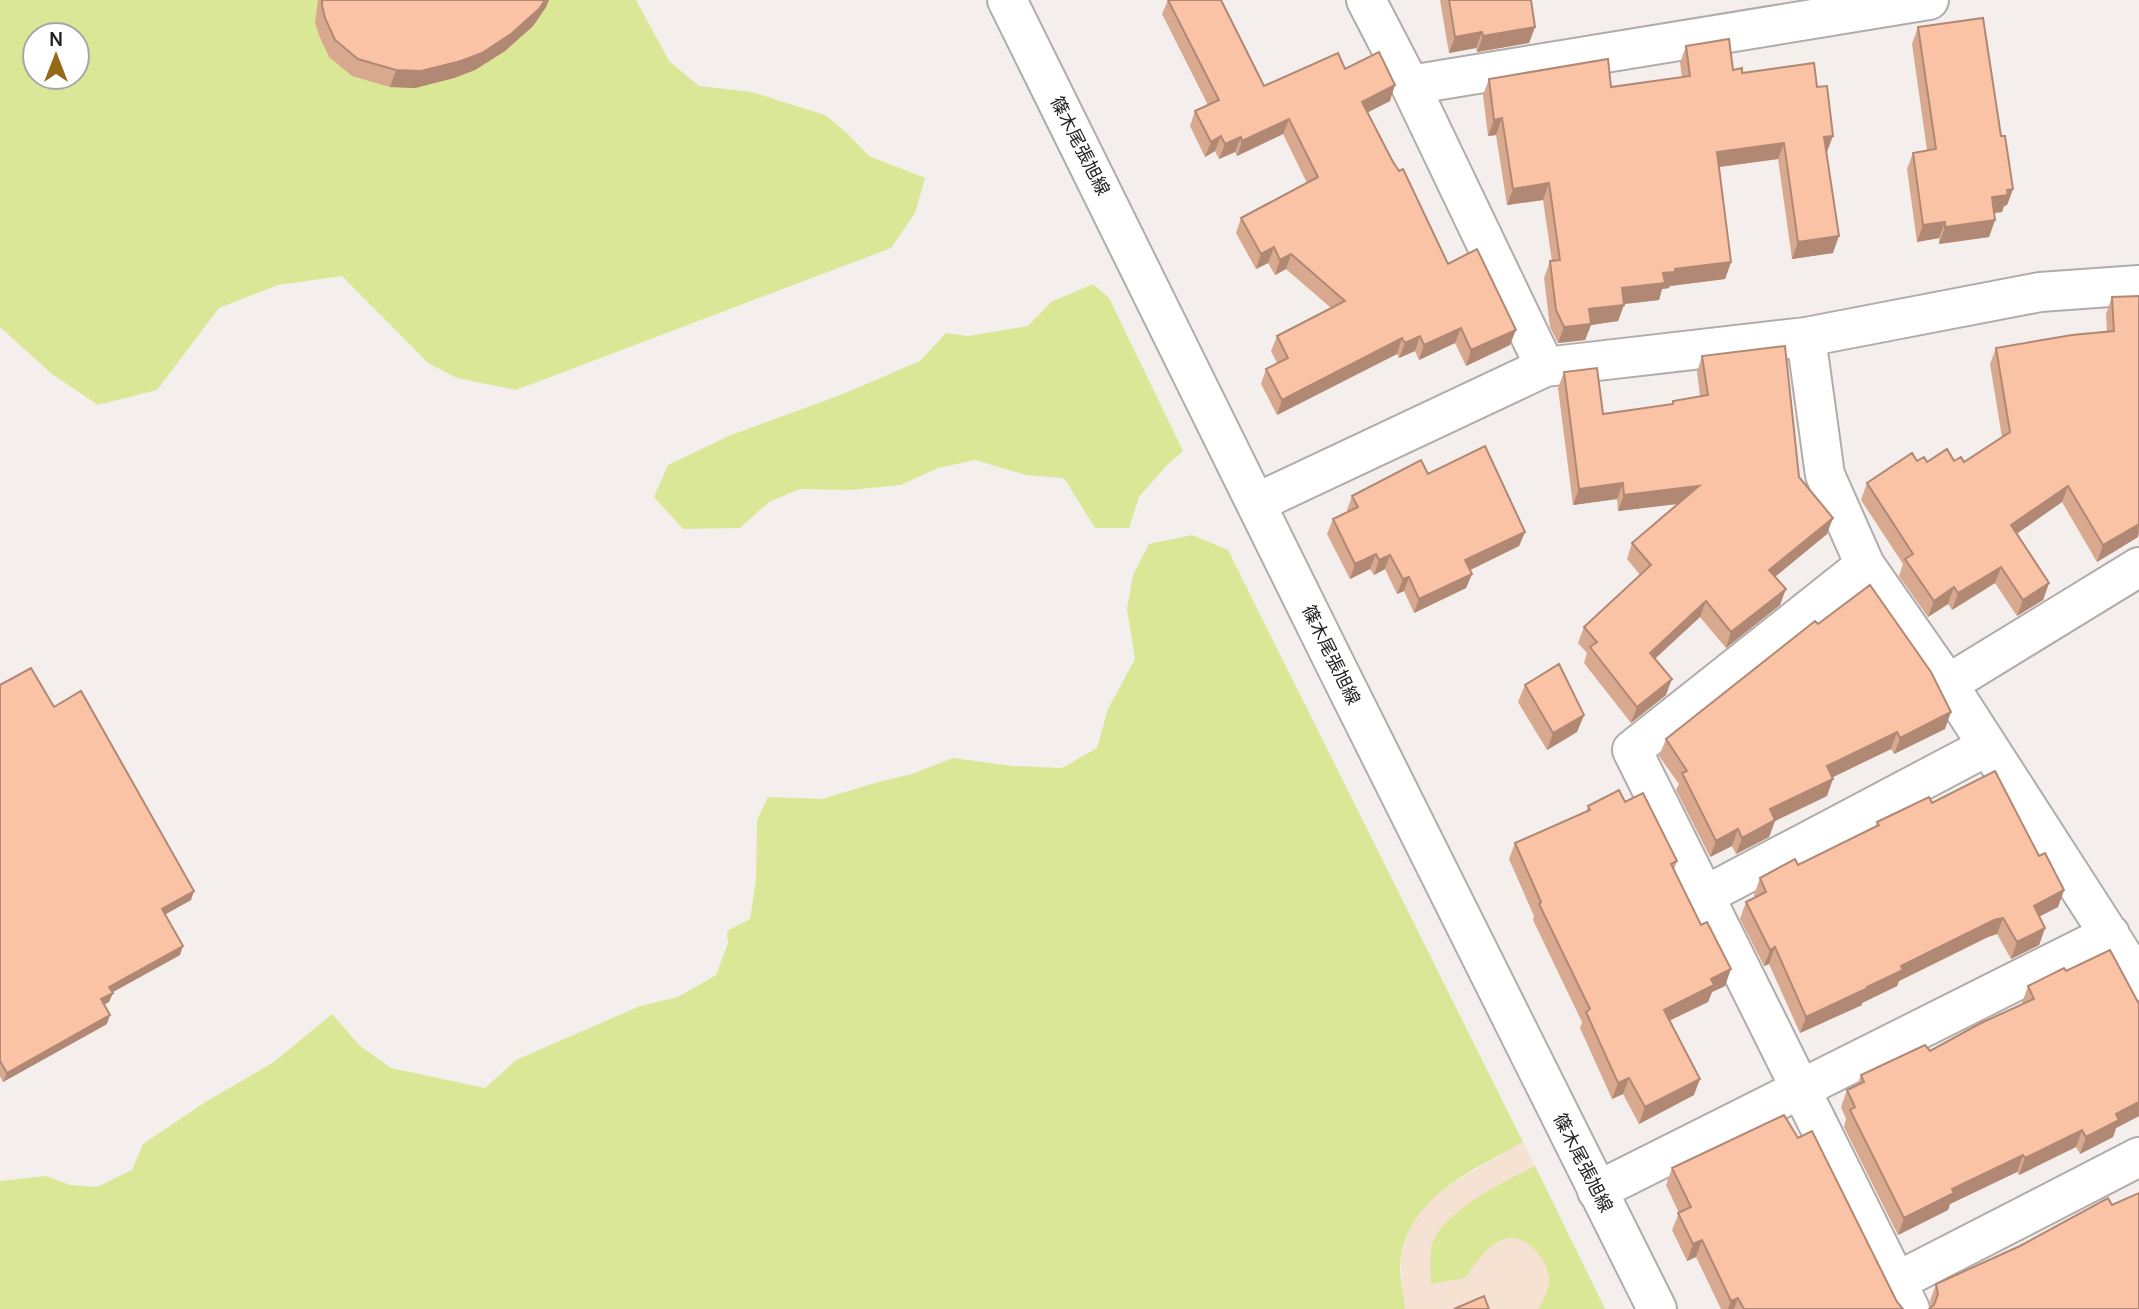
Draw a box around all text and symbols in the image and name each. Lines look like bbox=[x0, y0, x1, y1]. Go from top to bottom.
north arrow bbox=[21, 21, 91, 91]
text: N bbox=[49, 26, 63, 52]
street label: 篠木尾張旭線 bbox=[1046, 92, 1116, 199]
street label: 篠木尾張旭線 bbox=[1297, 601, 1366, 708]
street label: 篠木尾張旭線 bbox=[1549, 1109, 1619, 1216]

